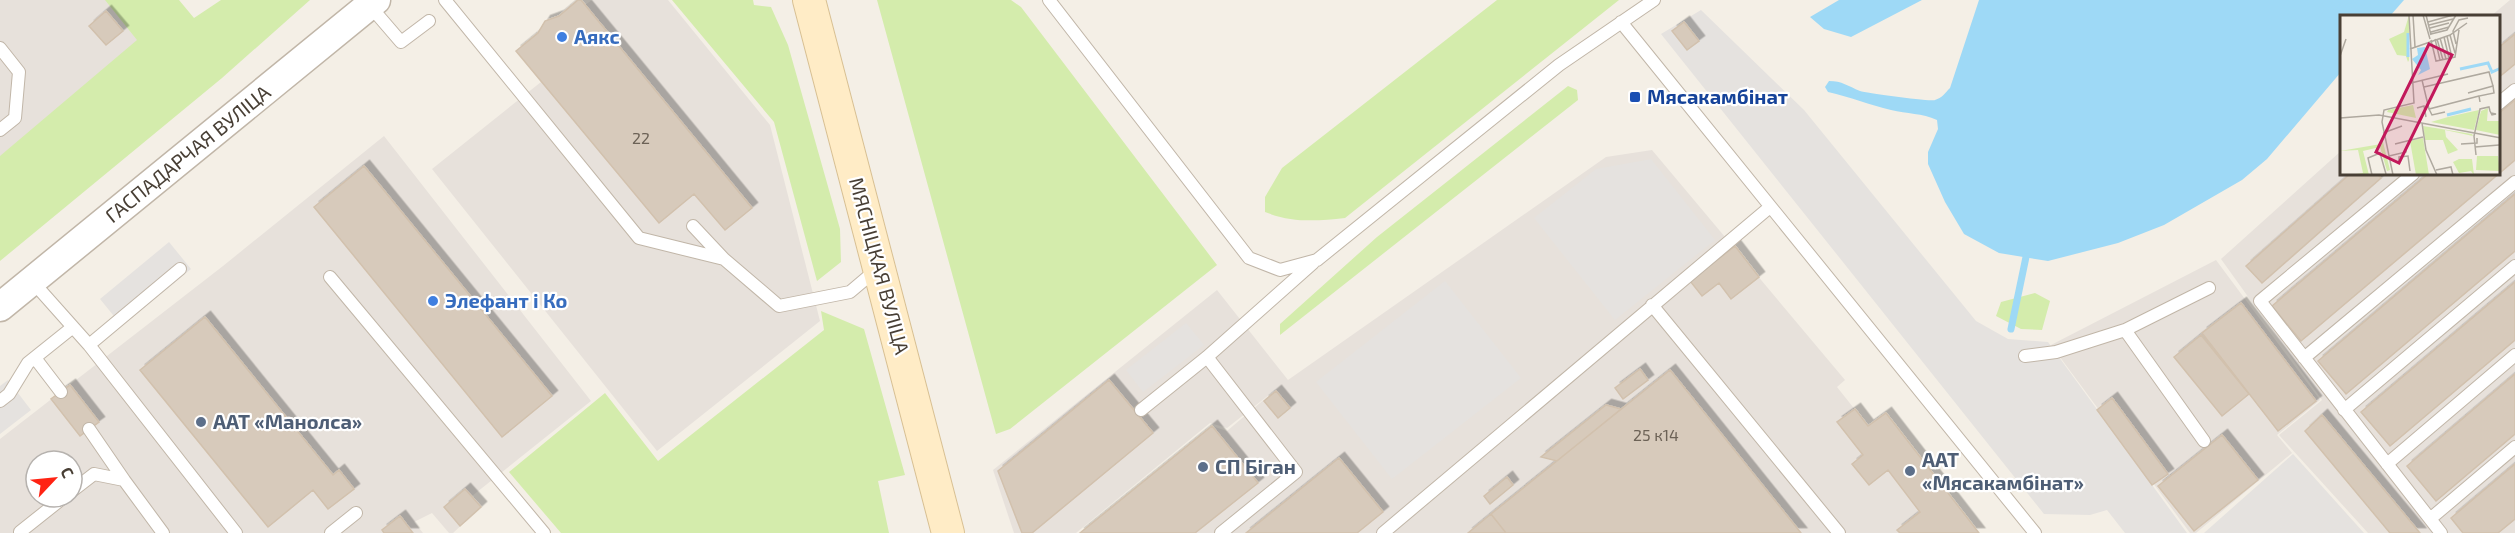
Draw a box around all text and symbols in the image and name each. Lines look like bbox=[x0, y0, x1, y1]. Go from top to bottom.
inset map bbox=[2340, 15, 2500, 176]
place label: Аякс bbox=[574, 24, 620, 48]
marker: Аякс bbox=[555, 30, 569, 44]
street label: ГАСПАДАРЧАЯ ВУЛІЦА bbox=[100, 79, 275, 227]
place label: Мясакамбінат bbox=[1647, 84, 1788, 108]
marker: Мясакамбінат bbox=[1628, 90, 1642, 104]
house number: 22 bbox=[632, 128, 650, 147]
street label: МЯСНІЦКАЯ ВУЛІЦА bbox=[845, 175, 915, 357]
place label: Элефант і Ко bbox=[445, 288, 567, 312]
marker: Элефант і Ко bbox=[426, 294, 440, 308]
place label: ААТ «Манолса» bbox=[213, 409, 362, 433]
marker: ААТ «Манолса» bbox=[194, 415, 208, 429]
house number: 25 к14 bbox=[1633, 425, 1679, 444]
place label: ААТ «Мясакамбінат» bbox=[1922, 447, 2084, 494]
north arrow bbox=[24, 449, 84, 509]
place label: СП Біган bbox=[1215, 454, 1296, 478]
marker: СП Біган bbox=[1196, 460, 1210, 474]
text: С bbox=[57, 464, 79, 481]
marker: ААТ «Мясакамбінат» bbox=[1903, 464, 1917, 478]

